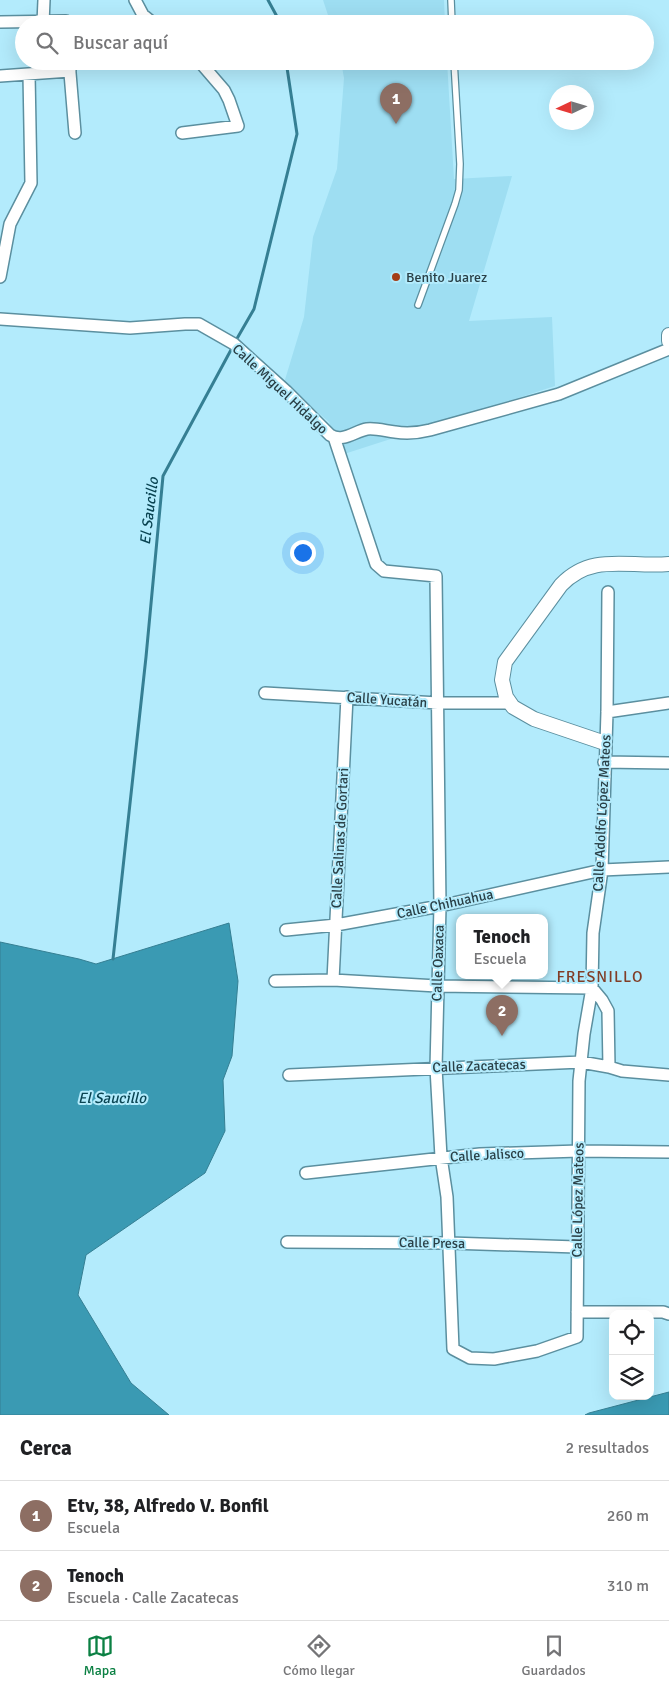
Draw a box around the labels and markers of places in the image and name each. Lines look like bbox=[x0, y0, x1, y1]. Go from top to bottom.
pin: 1 bbox=[380, 83, 412, 124]
place label: Benito Juarez bbox=[406, 269, 487, 286]
marker: Benito Juarez bbox=[390, 271, 402, 283]
pin: 2 bbox=[486, 995, 518, 1036]

